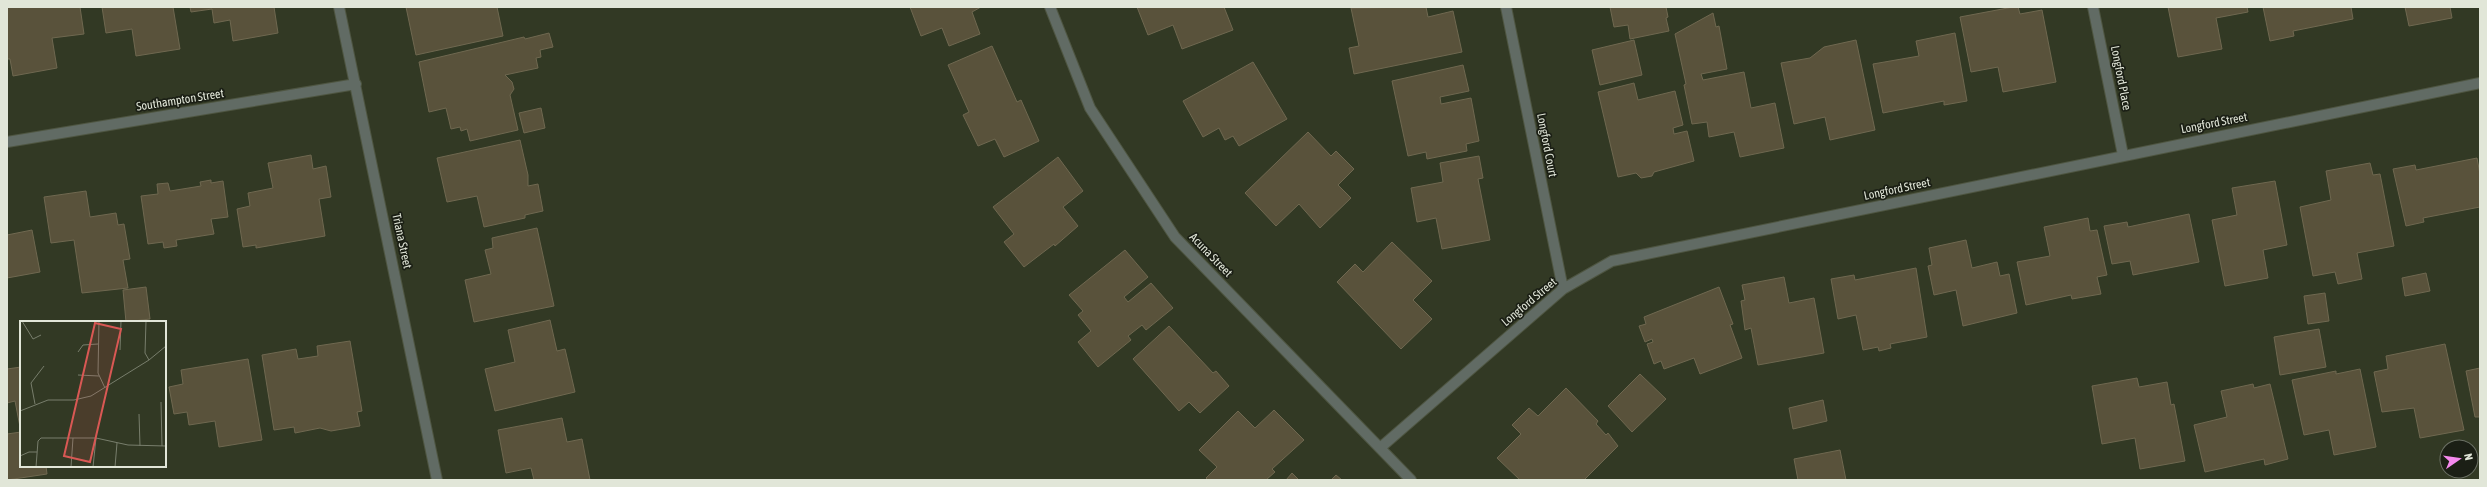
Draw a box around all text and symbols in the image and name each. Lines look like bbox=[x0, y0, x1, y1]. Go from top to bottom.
street label: Longford Place bbox=[2108, 44, 2134, 112]
street label: Southampton Street bbox=[135, 86, 225, 114]
street label: Longford Street bbox=[2180, 110, 2249, 136]
street label: Longford Court bbox=[1534, 112, 1560, 179]
street label: Longford Street bbox=[1863, 175, 1932, 203]
street label: Triana Street bbox=[389, 212, 415, 270]
street label: Acuna Street bbox=[1187, 230, 1236, 280]
street label: Longford Street bbox=[1499, 275, 1560, 329]
inset map bbox=[20, 321, 166, 467]
north arrow bbox=[2439, 439, 2479, 479]
text: N bbox=[2462, 452, 2475, 461]

